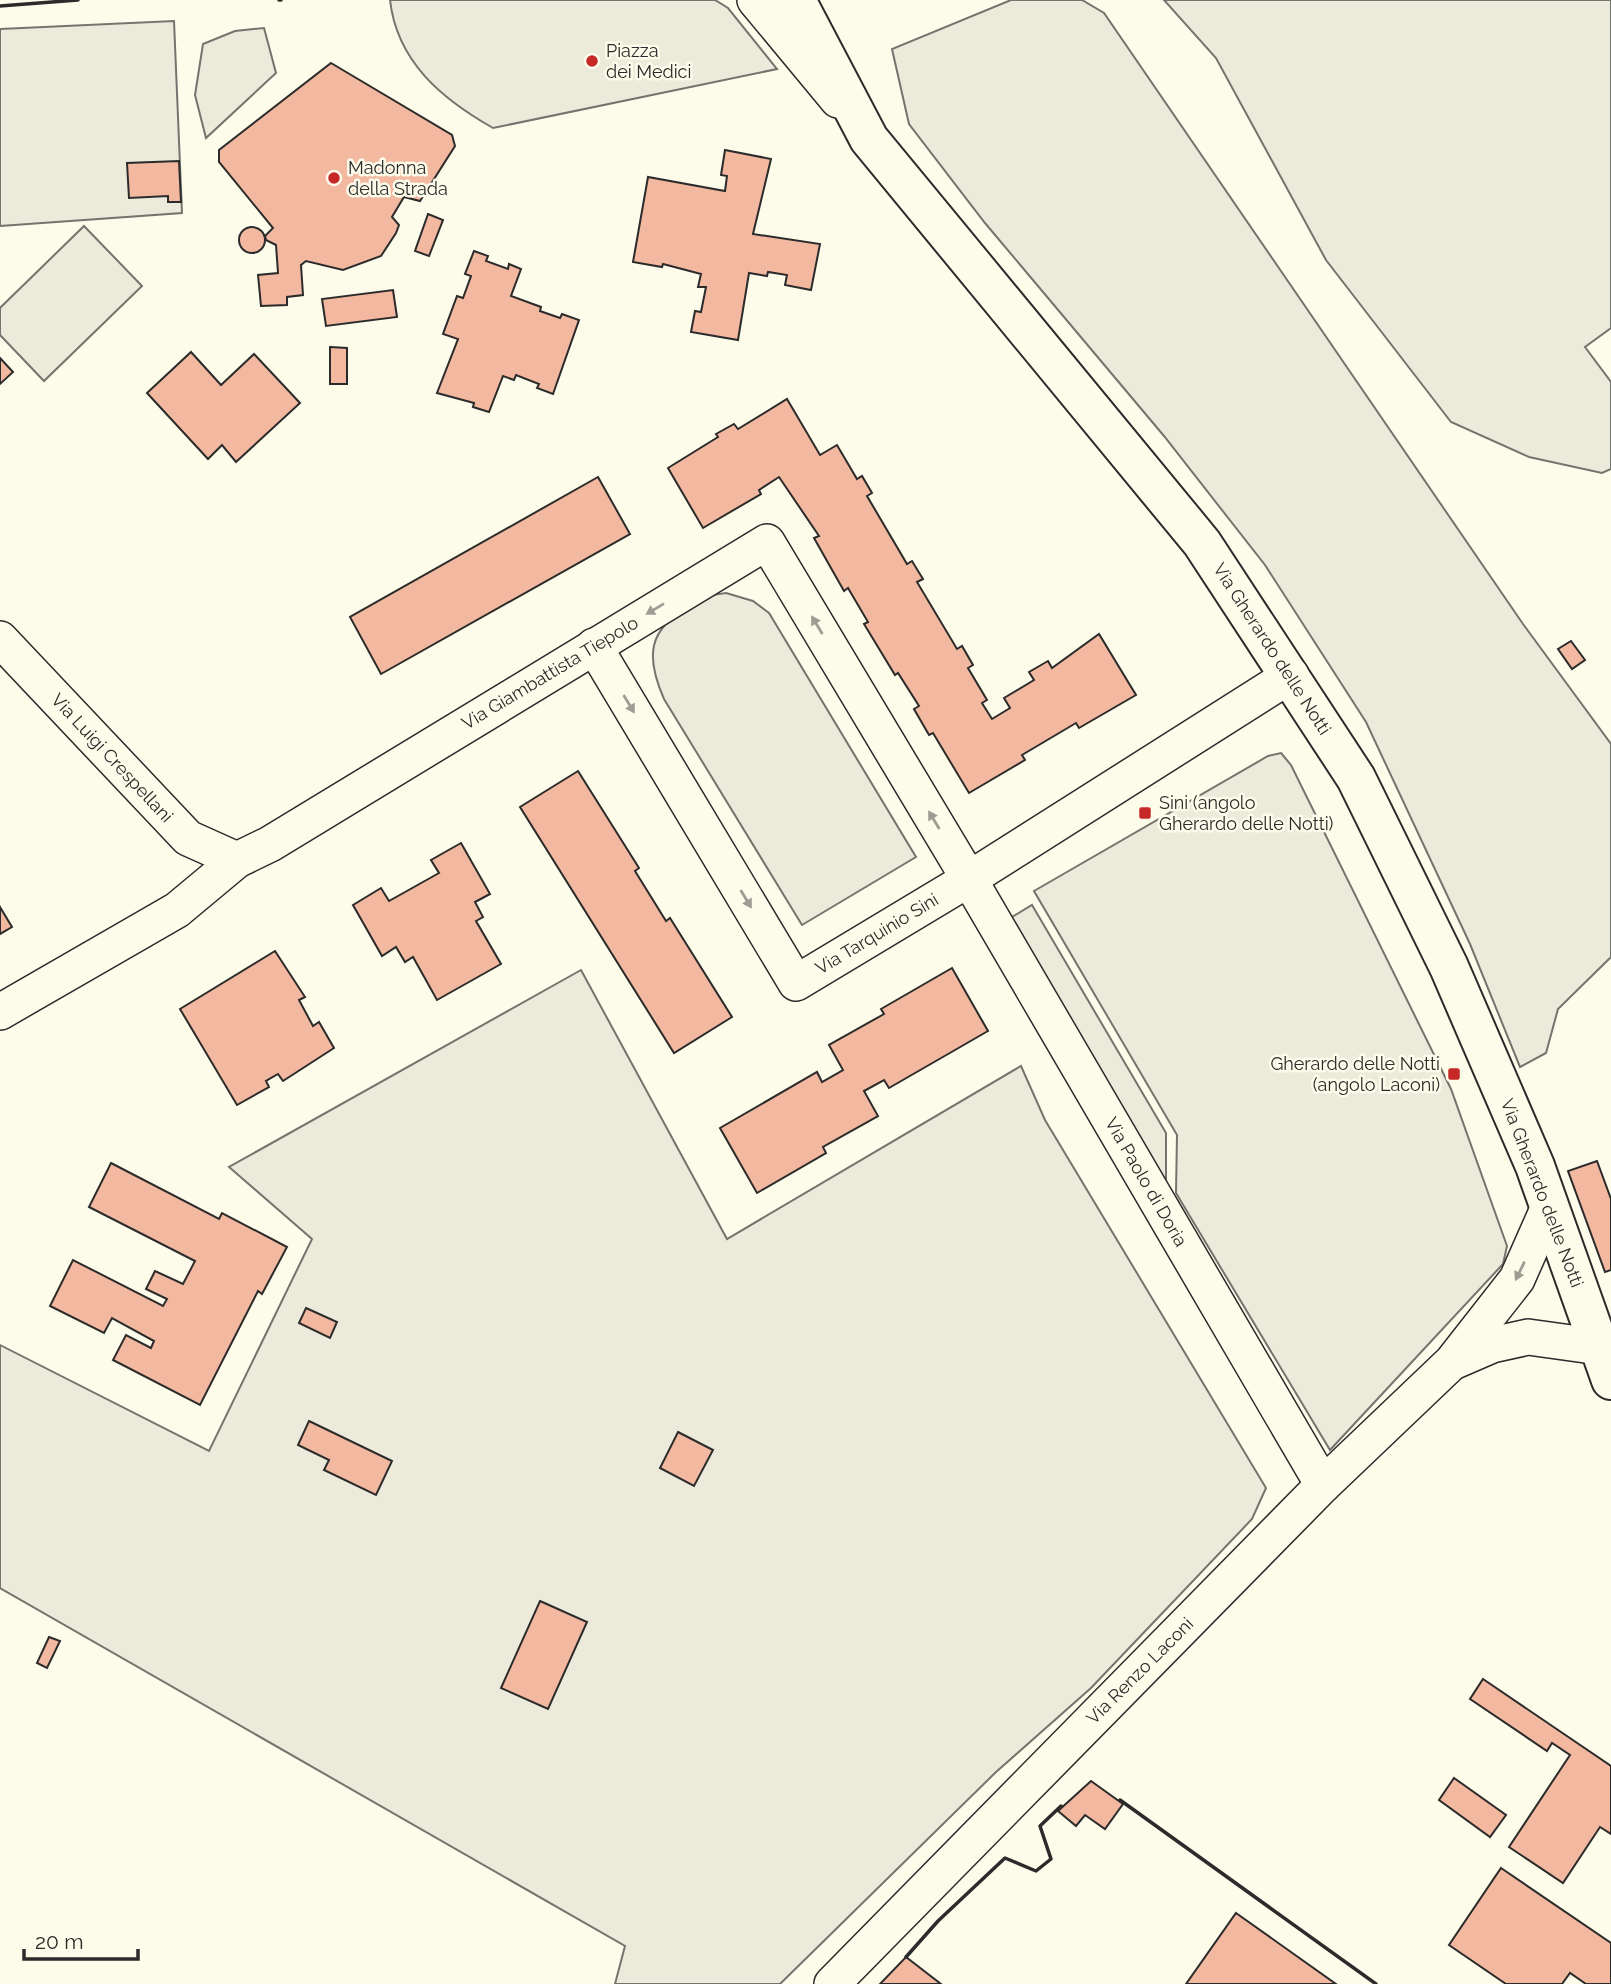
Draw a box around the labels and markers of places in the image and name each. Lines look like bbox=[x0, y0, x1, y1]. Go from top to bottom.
place label: Piazza dei Medici bbox=[606, 40, 691, 82]
marker: Piazza dei Medici bbox=[584, 53, 600, 69]
place label: Madonna della Strada bbox=[348, 157, 448, 199]
marker: Madonna della Strada bbox=[326, 170, 342, 186]
place label: Sini (angolo Gherardo delle Notti) bbox=[1159, 792, 1334, 834]
marker: Sini (angolo Gherardo delle Notti) bbox=[1137, 805, 1153, 821]
place label: Gherardo delle Notti (angolo Laconi) bbox=[1270, 1053, 1440, 1095]
marker: Gherardo delle Notti (angolo Laconi) bbox=[1446, 1066, 1462, 1082]

